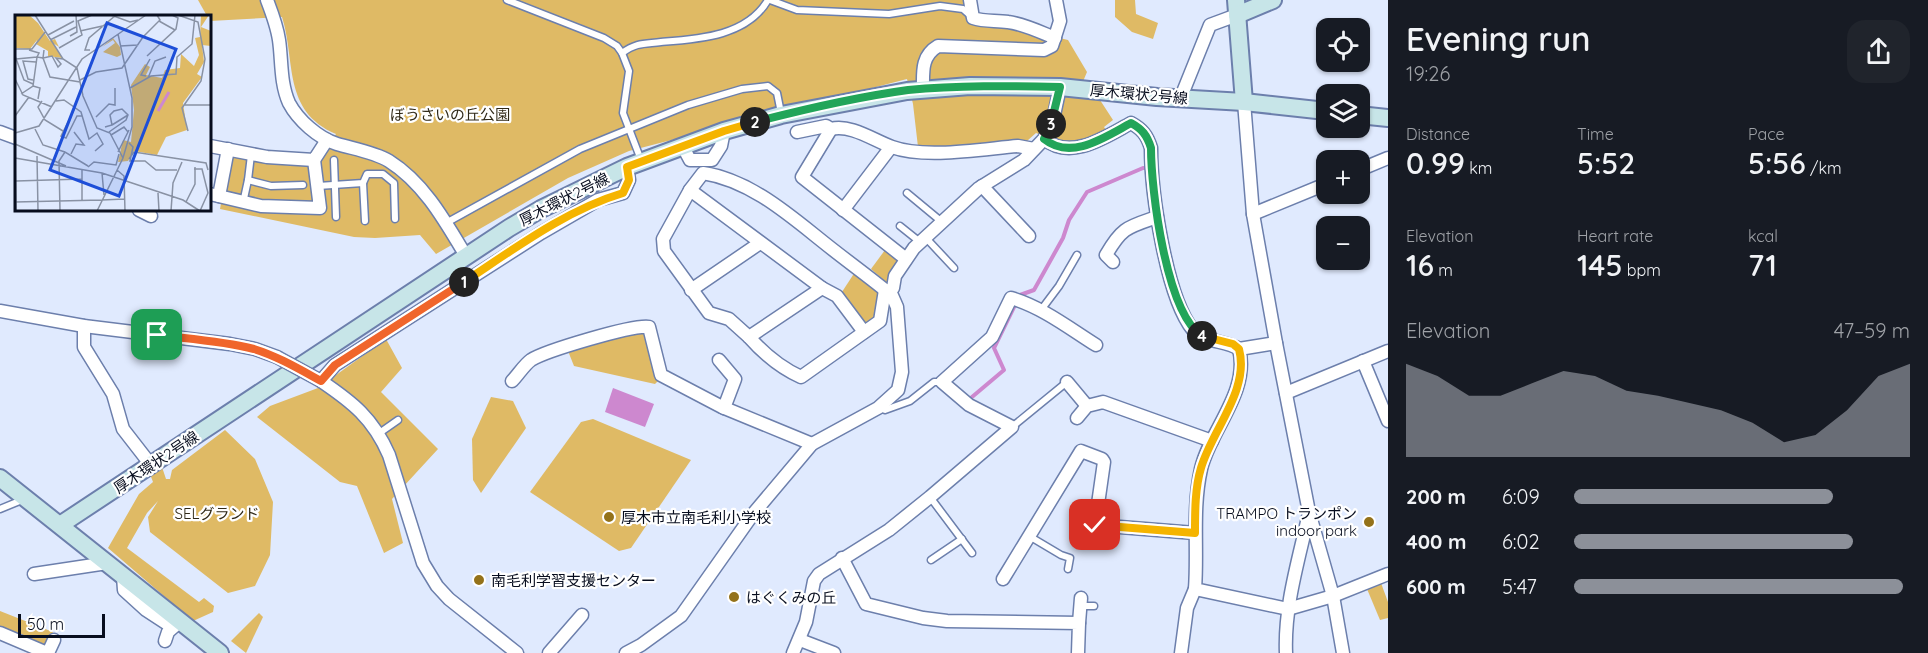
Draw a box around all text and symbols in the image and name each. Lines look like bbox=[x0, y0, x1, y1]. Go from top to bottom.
inset map bbox=[15, 15, 212, 212]
map controls bbox=[1316, 18, 1370, 270]
button: locate bbox=[1316, 18, 1370, 72]
text: Evening run bbox=[1406, 18, 1591, 59]
button: share bbox=[1847, 20, 1910, 83]
text: 19:26 bbox=[1406, 61, 1450, 86]
street label: 厚木環状2号線 bbox=[1089, 80, 1189, 108]
button: layers bbox=[1316, 84, 1370, 138]
park label: ぼうさいの丘公園 bbox=[390, 105, 510, 124]
pin: 2 bbox=[740, 107, 770, 137]
pin: 3 bbox=[1036, 109, 1066, 139]
text: 2 bbox=[750, 112, 760, 132]
text: 3 bbox=[1047, 114, 1055, 134]
text: Distance bbox=[1406, 124, 1470, 144]
text: Time bbox=[1577, 124, 1614, 144]
text: Pace bbox=[1748, 124, 1784, 144]
text: 0.99 bbox=[1406, 144, 1465, 182]
text: 5:52 bbox=[1577, 144, 1635, 182]
text: 5:56 bbox=[1748, 144, 1806, 182]
button: + bbox=[1316, 150, 1370, 204]
text: km bbox=[1465, 158, 1492, 178]
text: /km bbox=[1806, 158, 1842, 178]
street label: 厚木環状2号線 bbox=[516, 168, 612, 230]
button: − bbox=[1316, 216, 1370, 270]
text: Elevation bbox=[1406, 226, 1473, 246]
text: Heart rate bbox=[1577, 226, 1653, 246]
text: kcal bbox=[1748, 226, 1778, 246]
text: 16 bbox=[1406, 246, 1434, 284]
text: 145 bbox=[1577, 246, 1622, 284]
text: 71 bbox=[1748, 246, 1777, 284]
text: m bbox=[1434, 260, 1453, 280]
text: bpm bbox=[1622, 260, 1661, 280]
pin: 1 bbox=[449, 267, 479, 297]
text: 1 bbox=[461, 272, 467, 292]
pin bbox=[131, 309, 182, 360]
icon: arrive bbox=[140, 318, 173, 351]
text: Elevation bbox=[1406, 318, 1490, 343]
text: 47–59 m bbox=[1834, 318, 1910, 343]
pin: 4 bbox=[1187, 321, 1217, 351]
text: 4 bbox=[1197, 326, 1207, 346]
street label: 厚木環状2号線 bbox=[110, 427, 202, 497]
text: 200 m bbox=[1406, 484, 1466, 509]
text: 6:09 bbox=[1502, 484, 1540, 509]
pin bbox=[1069, 499, 1120, 550]
park label: SELグランド bbox=[175, 504, 259, 523]
place label: TRAMPO トランポン indoor park bbox=[1216, 504, 1357, 540]
place label: 厚木市立南毛利小学校 bbox=[621, 508, 771, 527]
icon: check bbox=[1078, 508, 1111, 541]
marker: 厚木市立南毛利小学校 bbox=[602, 510, 616, 524]
marker: TRAMPO トランポン indoor park bbox=[1362, 515, 1376, 529]
text: 400 m bbox=[1406, 529, 1466, 554]
text: 6:02 bbox=[1502, 529, 1539, 554]
place label: 南毛利学習支援センター bbox=[491, 571, 656, 590]
marker: 南毛利学習支援センター bbox=[472, 573, 486, 587]
text: 600 m bbox=[1406, 574, 1466, 599]
text: 5:47 bbox=[1502, 574, 1537, 599]
place label: はぐくみの丘 bbox=[746, 588, 837, 607]
marker: はぐくみの丘 bbox=[727, 590, 741, 604]
scale bar bbox=[18, 611, 105, 638]
text: 50 m bbox=[27, 614, 64, 634]

